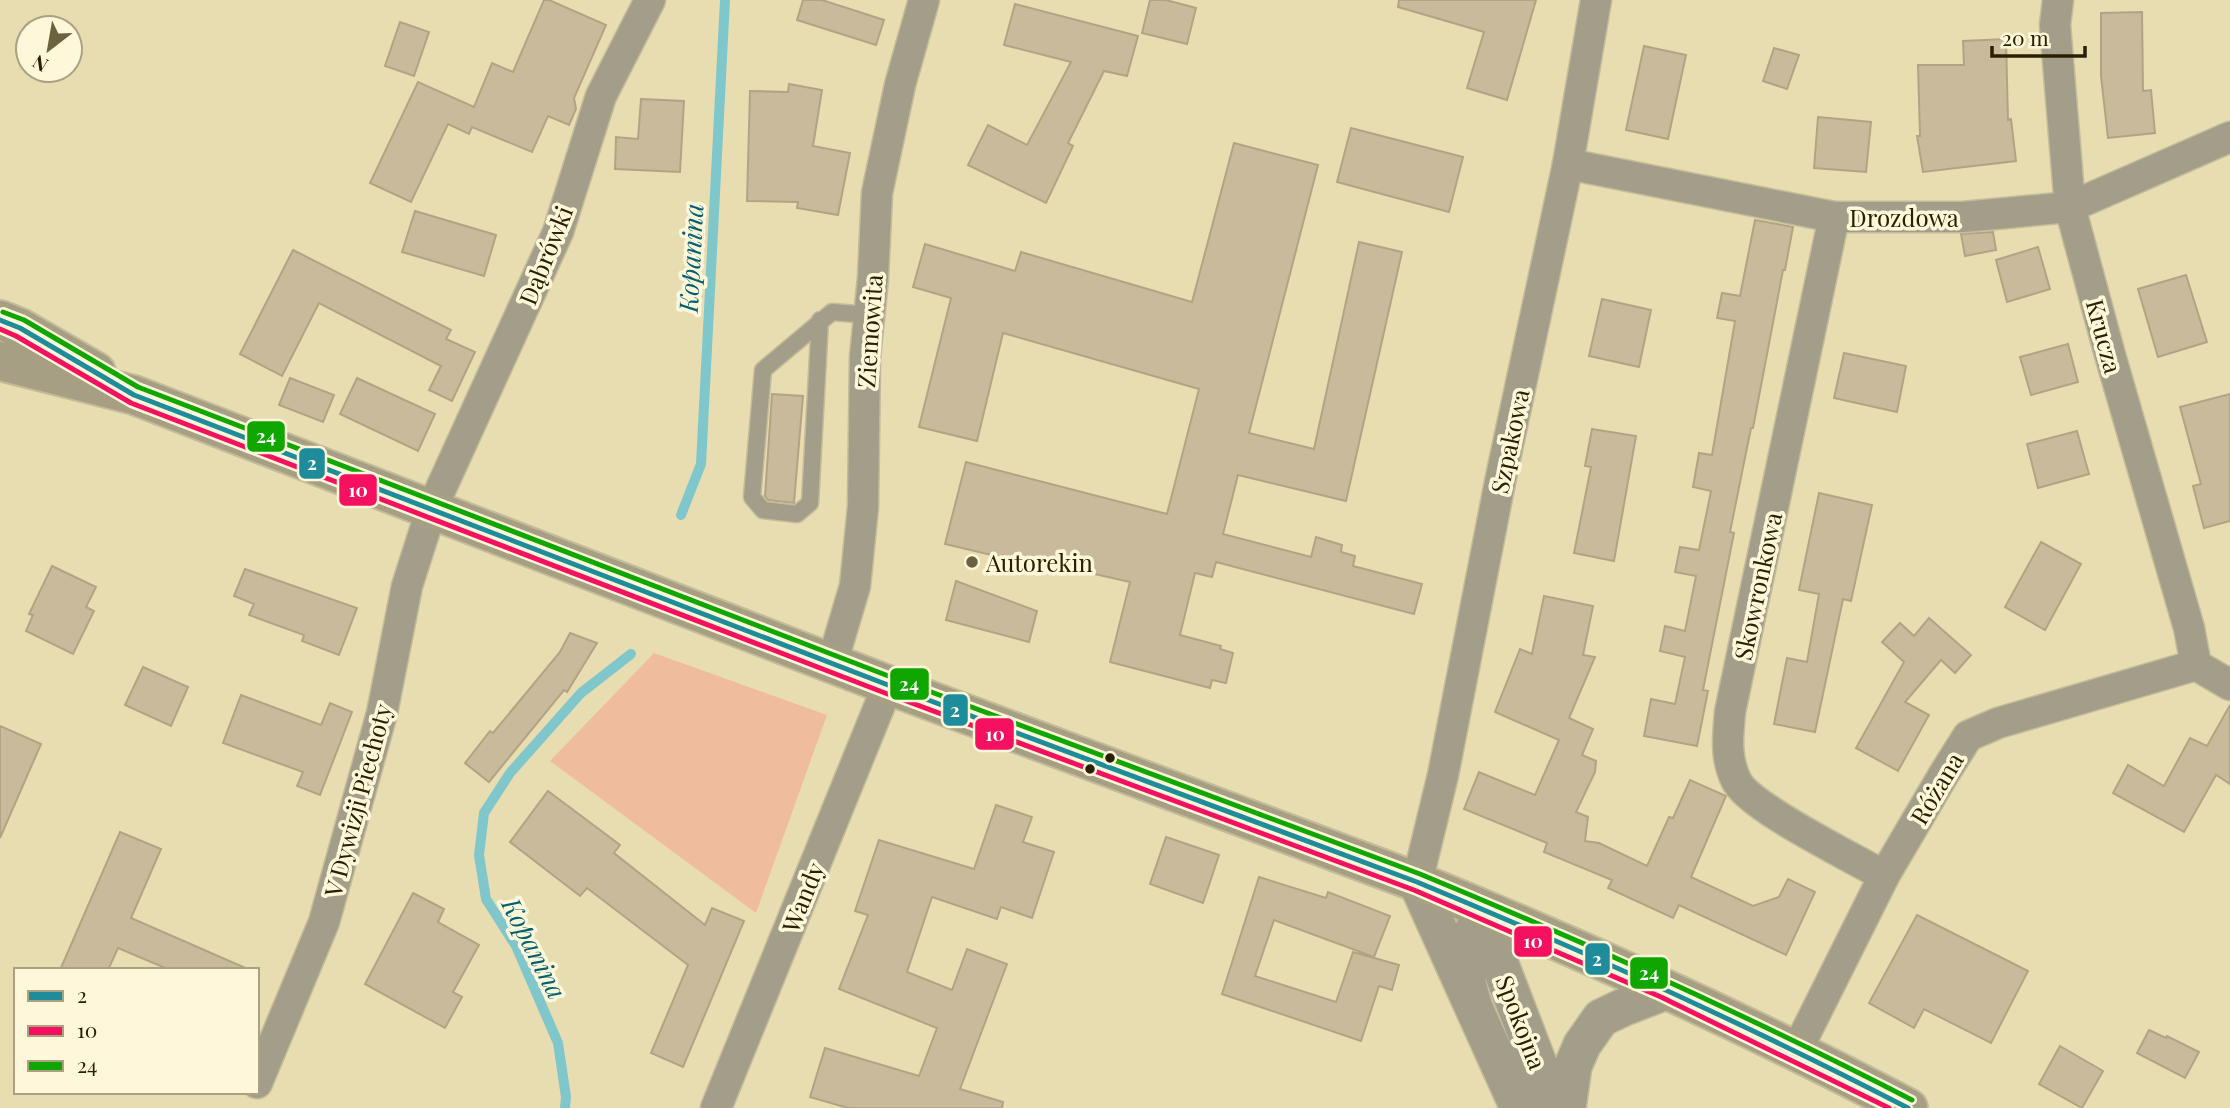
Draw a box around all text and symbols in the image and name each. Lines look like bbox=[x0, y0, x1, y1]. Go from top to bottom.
north arrow bbox=[14, 14, 84, 84]
scale bar bbox=[1992, 14, 2085, 58]
text: 20 m bbox=[2002, 23, 2049, 51]
text: N bbox=[27, 50, 52, 79]
street label: Dąbrówki bbox=[511, 201, 579, 309]
street label: Drozdowa bbox=[1849, 201, 1959, 233]
water label: Kopanina bbox=[670, 203, 710, 314]
street label: Ziemowita bbox=[849, 273, 889, 389]
street label: Krucza bbox=[2080, 295, 2130, 377]
street label: Szpakowa bbox=[1482, 386, 1536, 496]
line badge: 24 bbox=[246, 420, 286, 453]
text: 24 bbox=[256, 422, 276, 448]
line badge: 2 bbox=[298, 447, 326, 480]
text: 2 bbox=[307, 449, 317, 475]
line badge: 10 bbox=[338, 473, 378, 507]
text: 10 bbox=[348, 476, 368, 502]
street label: Skowronkowa bbox=[1726, 509, 1788, 663]
place label: Autorekin bbox=[985, 546, 1093, 578]
marker: Autorekin bbox=[964, 554, 980, 570]
line badge: 24 bbox=[889, 667, 930, 701]
text: 24 bbox=[899, 670, 919, 696]
line badge: 2 bbox=[942, 693, 969, 727]
text: 2 bbox=[950, 696, 960, 722]
street label: V Dywizji Piechoty bbox=[316, 700, 398, 901]
line badge: 10 bbox=[974, 717, 1015, 751]
text: 10 bbox=[985, 720, 1005, 746]
street label: Różana bbox=[1902, 746, 1970, 830]
unlabelled marker bbox=[1103, 751, 1117, 765]
unlabelled marker bbox=[1083, 762, 1097, 776]
street label: Wandy bbox=[773, 857, 830, 938]
water label: Kopanina bbox=[494, 890, 575, 1005]
line badge: 10 bbox=[1513, 925, 1553, 958]
text: 10 bbox=[1523, 927, 1543, 953]
line badge: 2 bbox=[1584, 942, 1611, 976]
text: 2 bbox=[1592, 945, 1602, 971]
line badge: 24 bbox=[1629, 956, 1669, 990]
text: 24 bbox=[1639, 959, 1659, 985]
legend bbox=[14, 968, 259, 1094]
street label: Spokojna bbox=[1489, 970, 1555, 1074]
text: 2 bbox=[77, 980, 87, 1008]
text: 10 bbox=[77, 1015, 97, 1043]
text: 24 bbox=[77, 1050, 97, 1078]

